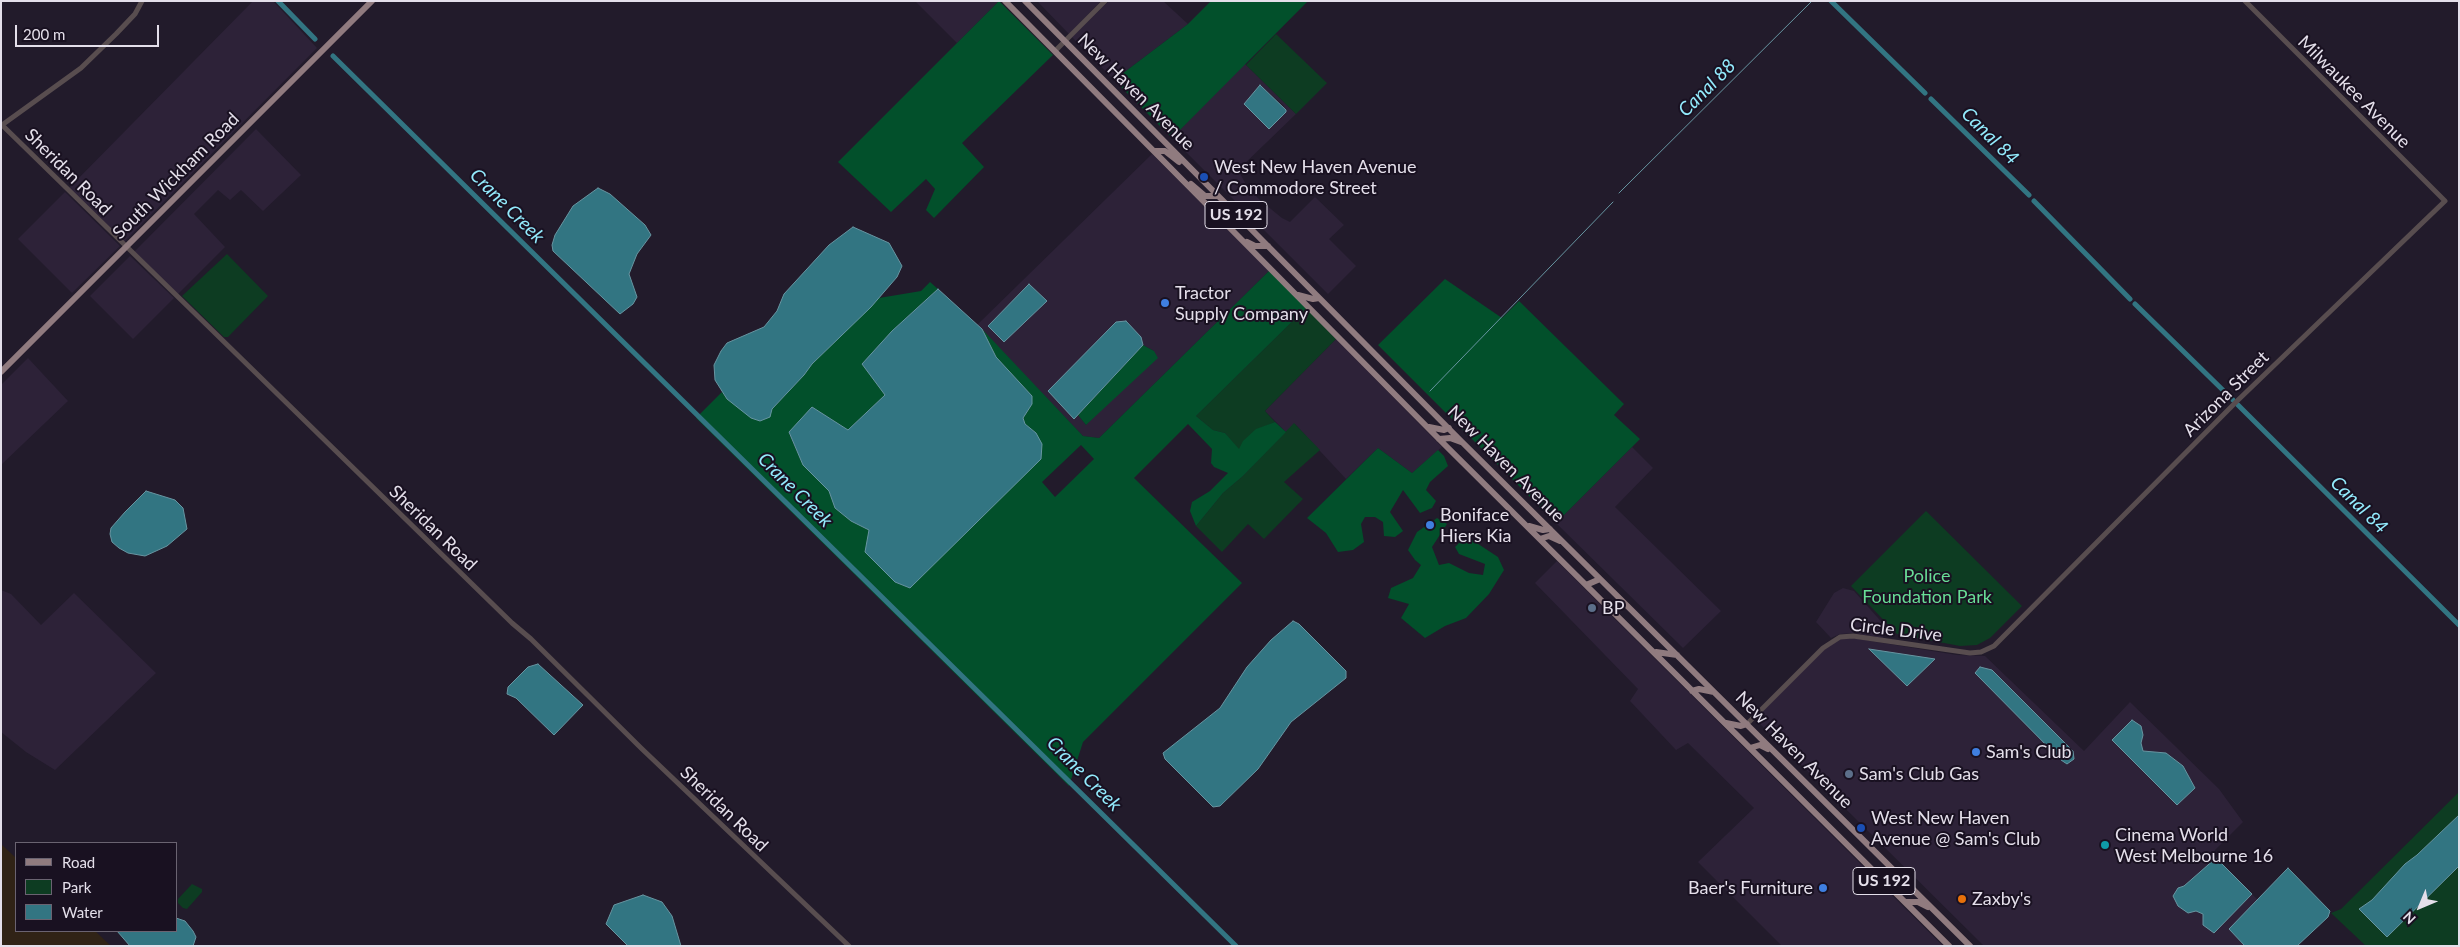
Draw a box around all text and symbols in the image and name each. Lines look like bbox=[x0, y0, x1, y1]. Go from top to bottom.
scale bar bbox=[18, 15, 161, 47]
text: 200 m bbox=[23, 25, 65, 43]
street label: New Haven Avenue bbox=[1073, 29, 1199, 155]
street label: Milwaukee Avenue bbox=[2293, 31, 2415, 153]
water label: Canal 88 bbox=[1673, 54, 1741, 122]
water label: Canal 84 bbox=[1956, 102, 2024, 170]
street label: South Wickham Road bbox=[108, 108, 244, 244]
street label: Sheridan Road bbox=[20, 124, 116, 220]
place label: West New Haven Avenue / Commodore Street bbox=[1214, 156, 1417, 198]
water label: Crane Creek bbox=[465, 164, 549, 248]
marker: West New Haven Avenue / Commodore Street bbox=[1198, 171, 1210, 183]
road number: US 192 bbox=[1205, 202, 1267, 228]
place label: Tractor Supply Company bbox=[1175, 282, 1308, 324]
marker: Tractor Supply Company bbox=[1159, 297, 1171, 309]
street label: Arizona Street bbox=[2179, 347, 2273, 441]
street label: New Haven Avenue bbox=[1443, 401, 1569, 527]
water label: Crane Creek bbox=[753, 448, 837, 532]
water label: Canal 84 bbox=[2325, 471, 2393, 539]
street label: Sheridan Road bbox=[385, 481, 481, 575]
place label: Boniface Hiers Kia bbox=[1440, 504, 1512, 546]
marker: Boniface Hiers Kia bbox=[1424, 519, 1436, 531]
park label: Police Foundation Park bbox=[1862, 565, 1992, 608]
place label: BP bbox=[1602, 597, 1624, 619]
marker: BP bbox=[1586, 602, 1598, 614]
street label: Circle Drive bbox=[1849, 614, 1943, 646]
street label: New Haven Avenue bbox=[1731, 687, 1857, 813]
water label: Crane Creek bbox=[1042, 732, 1126, 816]
place label: Sam's Club bbox=[1986, 741, 2072, 763]
marker: Sam's Club bbox=[1970, 746, 1982, 758]
street label: Sheridan Road bbox=[676, 762, 772, 856]
place label: Sam's Club Gas bbox=[1859, 763, 1979, 785]
marker: Sam's Club Gas bbox=[1843, 768, 1855, 780]
place label: West New Haven Avenue @ Sam's Club bbox=[1871, 807, 2040, 850]
marker: West New Haven Avenue @ Sam's Club bbox=[1855, 822, 1867, 834]
place label: Cinema World West Melbourne 16 bbox=[2115, 824, 2273, 866]
marker: Cinema World West Melbourne 16 bbox=[2099, 839, 2111, 851]
legend bbox=[15, 842, 178, 932]
text: Road bbox=[62, 853, 95, 871]
road number: US 192 bbox=[1853, 868, 1915, 894]
place label: Baer's Furniture bbox=[1688, 877, 1813, 899]
text: Park bbox=[62, 878, 91, 896]
marker: Baer's Furniture bbox=[1817, 882, 1829, 894]
north arrow bbox=[2395, 882, 2445, 932]
place label: Zaxby's bbox=[1972, 888, 2031, 910]
marker: Zaxby's bbox=[1956, 893, 1968, 905]
text: Water bbox=[62, 903, 103, 921]
text: N bbox=[2399, 908, 2419, 928]

